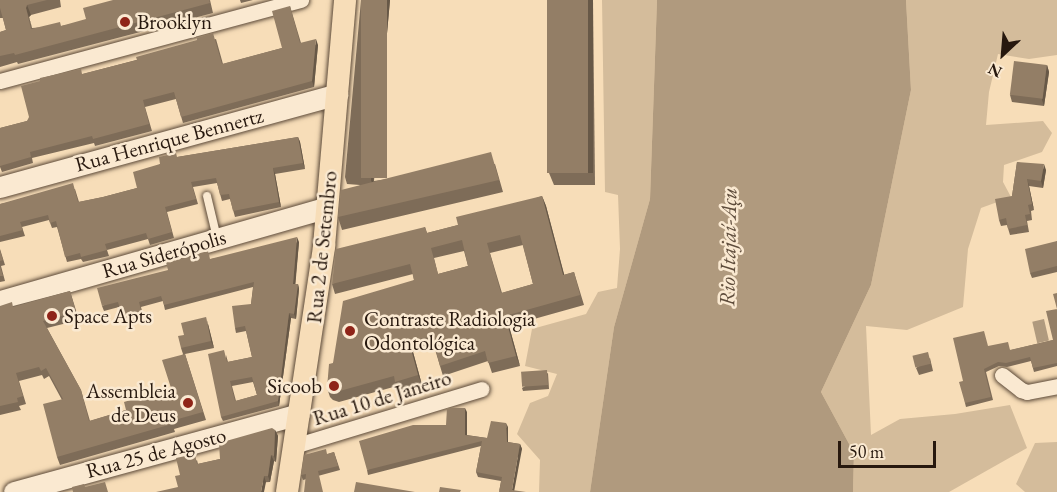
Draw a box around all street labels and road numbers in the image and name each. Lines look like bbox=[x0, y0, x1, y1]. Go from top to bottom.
street label: Rua Henrique Bennertz bbox=[72, 103, 266, 177]
street label: Rua 2 de Setembro bbox=[301, 169, 343, 325]
street label: Rua Siderópolis bbox=[99, 224, 229, 284]
street label: Rua 10 de Janeiro bbox=[310, 365, 454, 431]
street label: Rua 25 de Agosto bbox=[83, 422, 229, 484]

